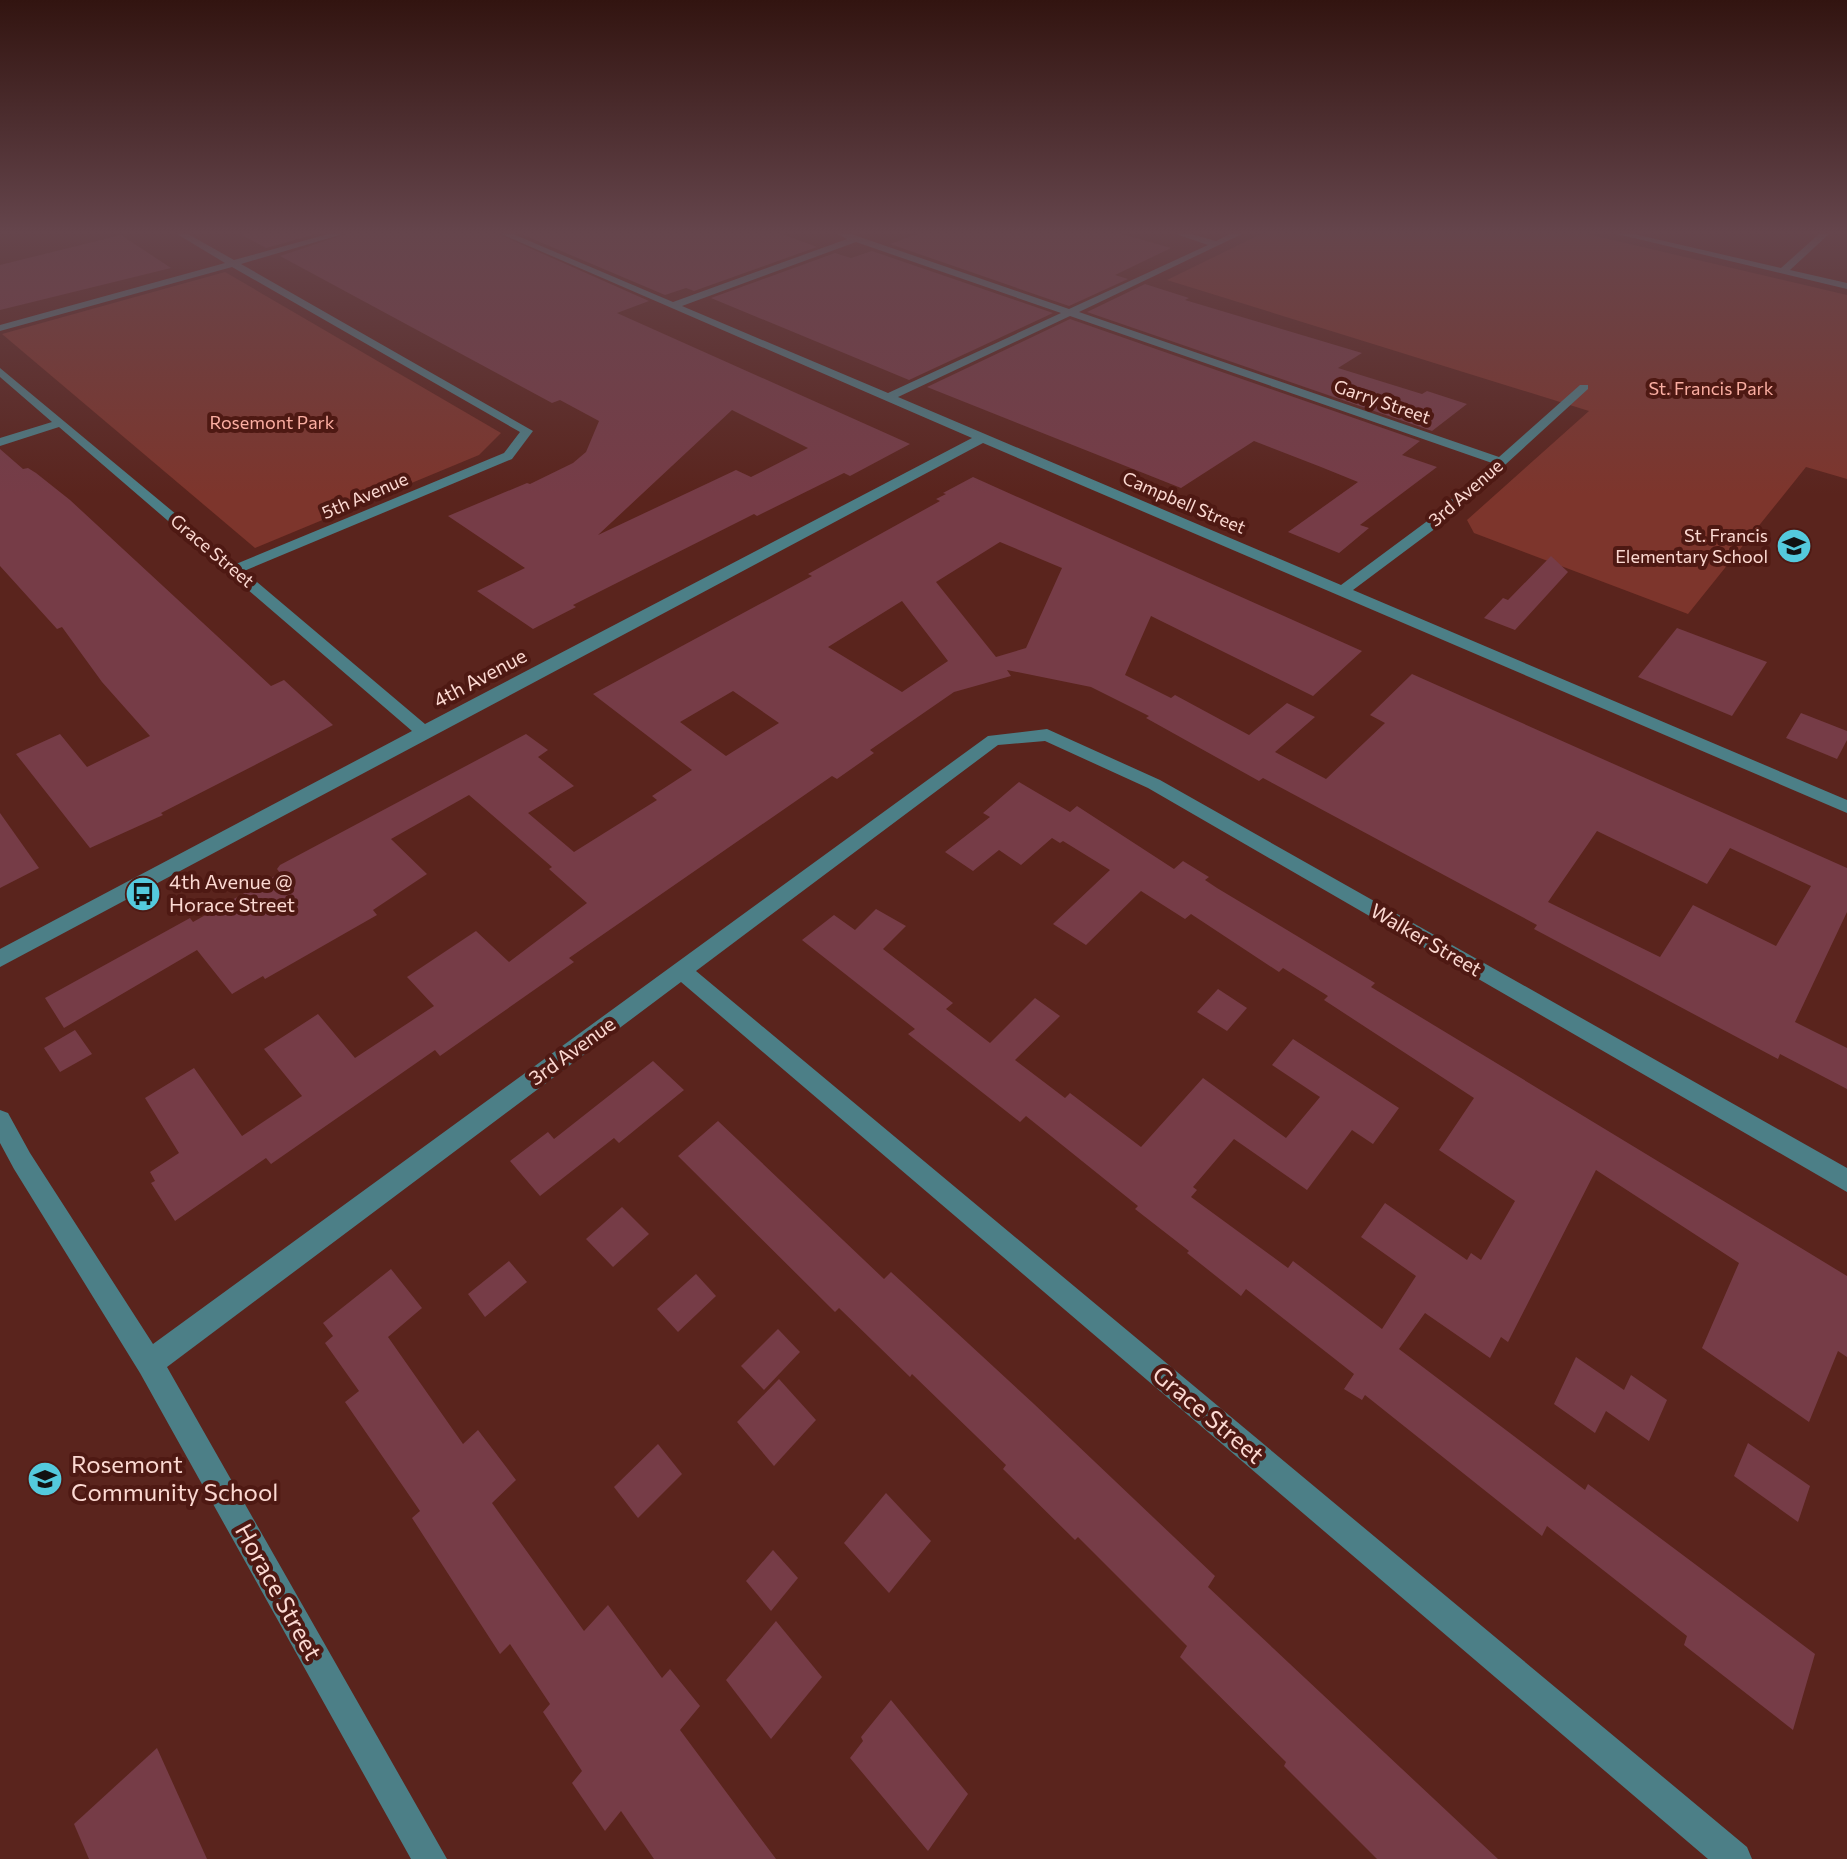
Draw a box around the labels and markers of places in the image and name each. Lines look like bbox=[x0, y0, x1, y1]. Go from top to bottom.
place label: St. Francis Elementary School bbox=[1615, 524, 1768, 567]
school or university icon: St. Francis Elementary School bbox=[1775, 527, 1813, 565]
place label: 4th Avenue @ Horace Street bbox=[169, 869, 295, 916]
bus stop icon: 4th Avenue @ Horace Street bbox=[124, 875, 162, 913]
place label: Rosemont Community School bbox=[71, 1449, 278, 1506]
school or university icon: Rosemont Community School bbox=[26, 1460, 64, 1498]

